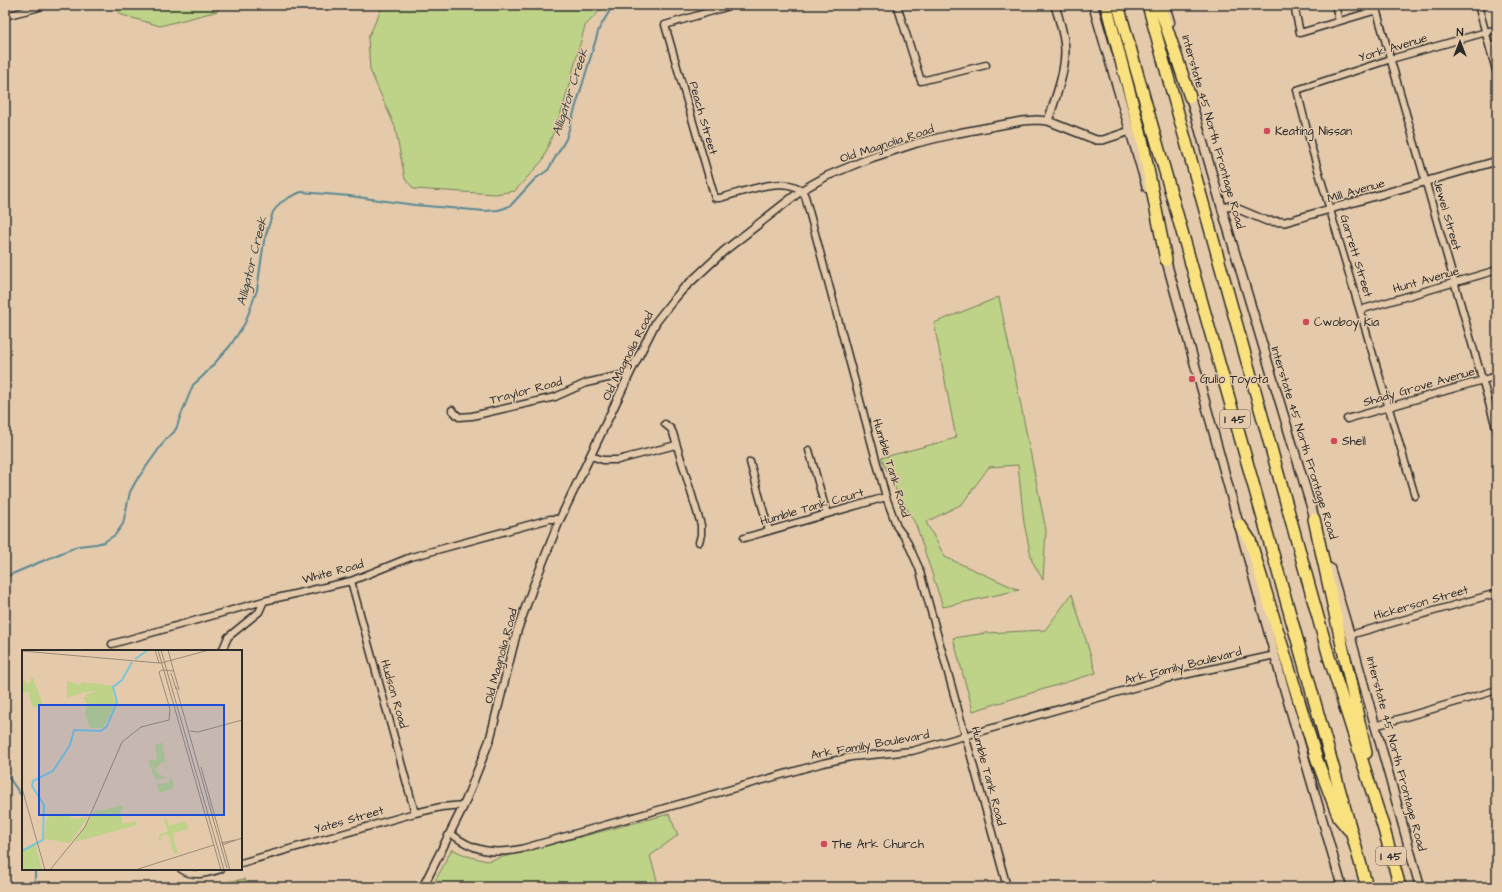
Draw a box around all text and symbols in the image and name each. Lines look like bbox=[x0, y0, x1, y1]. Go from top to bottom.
north arrow bbox=[1440, 22, 1480, 62]
text: N bbox=[1457, 25, 1464, 40]
street label: York Avenue bbox=[1357, 29, 1430, 67]
street label: Interstate 45 North Frontage Road bbox=[1176, 33, 1249, 231]
water label: Alligator Creek bbox=[547, 45, 594, 138]
street label: Peach Street bbox=[684, 79, 722, 157]
street label: Old Magnolia Road bbox=[838, 121, 937, 168]
place label: Keating Nissan bbox=[1275, 123, 1352, 141]
marker: Keating Nissan bbox=[1262, 126, 1272, 136]
street label: Mill Avenue bbox=[1325, 175, 1387, 207]
street label: Jewel Street bbox=[1429, 178, 1465, 252]
street label: Garrett Street bbox=[1335, 213, 1377, 300]
water label: Alligator Creek bbox=[232, 214, 273, 308]
street label: Hunt Avenue bbox=[1391, 262, 1462, 298]
street label: Old Magnolia Road bbox=[598, 308, 659, 404]
place label: Cwoboy Kia bbox=[1314, 314, 1379, 332]
marker: Cwoboy Kia bbox=[1301, 317, 1311, 327]
street label: Interstate 45 North Frontage Road bbox=[1266, 345, 1341, 542]
street label: Shady Grove Avenue bbox=[1361, 363, 1478, 412]
place label: Gullo Toyota bbox=[1200, 371, 1268, 389]
street label: Traylor Road bbox=[488, 373, 564, 410]
marker: Gullo Toyota bbox=[1187, 374, 1197, 384]
road number: I 45 bbox=[1220, 410, 1250, 428]
street label: Humble Tank Road bbox=[868, 417, 914, 519]
place label: Shell bbox=[1342, 433, 1366, 450]
marker: Shell bbox=[1329, 436, 1339, 446]
street label: Humble Tank Court bbox=[758, 484, 866, 530]
street label: White Road bbox=[300, 556, 366, 588]
street label: Hickerson Street bbox=[1372, 581, 1470, 625]
street label: Old Magnolia Road bbox=[480, 606, 523, 706]
street label: Ark Family Boulevard bbox=[1123, 643, 1244, 690]
inset map bbox=[22, 650, 242, 870]
street label: Interstate 45 North Frontage Road bbox=[1361, 655, 1430, 853]
street label: Hudson Road bbox=[376, 658, 412, 730]
street label: Humble Tank Road bbox=[967, 725, 1009, 827]
street label: Ark Family Boulevard bbox=[809, 726, 931, 765]
street label: Yates Street bbox=[312, 802, 386, 838]
place label: The Ark Church bbox=[832, 836, 924, 853]
marker: The Ark Church bbox=[819, 839, 829, 849]
road number: I 45 bbox=[1376, 847, 1406, 865]

